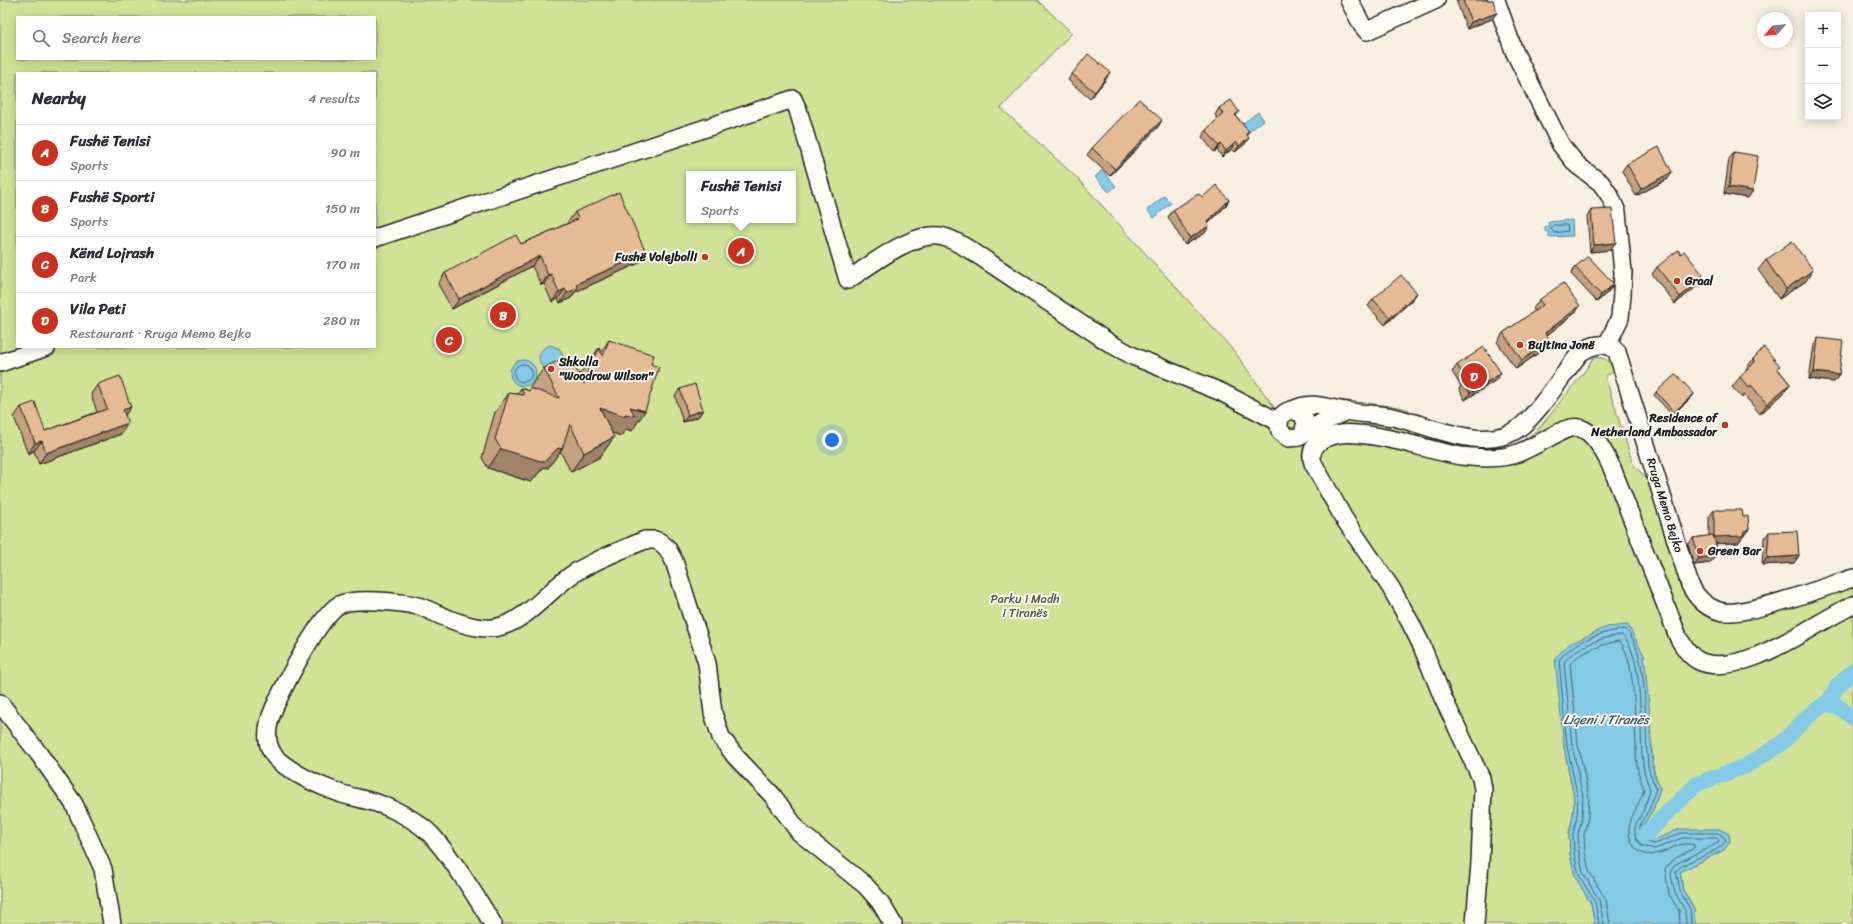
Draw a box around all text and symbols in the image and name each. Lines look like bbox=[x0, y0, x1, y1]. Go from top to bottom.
north arrow bbox=[1757, 12, 1793, 48]
map controls bbox=[1805, 12, 1841, 120]
button: + bbox=[1805, 12, 1841, 48]
search box bbox=[16, 16, 376, 60]
text: Search here bbox=[62, 25, 141, 51]
icon: search bbox=[30, 27, 52, 49]
button: − bbox=[1805, 48, 1841, 84]
text: Nearby bbox=[32, 83, 86, 113]
button: layers bbox=[1805, 84, 1841, 120]
text: 4 results bbox=[308, 87, 360, 110]
text: Fushë Tenisi bbox=[70, 128, 150, 154]
text: A bbox=[41, 141, 49, 164]
text: 90 m bbox=[330, 141, 360, 164]
text: Sports bbox=[70, 154, 108, 177]
popup bbox=[686, 171, 796, 223]
text: Fushë Tenisi bbox=[701, 173, 781, 199]
text: Fushë Sporti bbox=[70, 184, 154, 210]
text: B bbox=[41, 197, 49, 220]
text: 150 m bbox=[325, 197, 360, 220]
text: Sports bbox=[701, 199, 739, 222]
text: Sports bbox=[70, 210, 108, 233]
pin: A bbox=[728, 236, 754, 266]
text: Kënd Lojrash bbox=[70, 240, 154, 266]
place label: Fushë Volejbolli bbox=[614, 246, 698, 268]
marker: Fushë Volejbolli bbox=[700, 252, 710, 262]
text: C bbox=[41, 253, 49, 276]
text: 170 m bbox=[325, 253, 360, 276]
text: Park bbox=[70, 266, 97, 289]
place label: Graal bbox=[1684, 270, 1713, 292]
marker: Graal bbox=[1672, 276, 1682, 286]
text: Vila Peti bbox=[70, 296, 126, 322]
pin: B bbox=[490, 300, 516, 330]
text: D bbox=[41, 309, 49, 332]
text: 280 m bbox=[323, 309, 360, 332]
text: Restaurant · Rruga Memo Bejko bbox=[70, 322, 251, 345]
pin: C bbox=[436, 325, 462, 355]
place label: Bujtina Jonë bbox=[1528, 334, 1595, 356]
marker: Bujtina Jonë bbox=[1515, 340, 1525, 350]
place label: Shkolla "Woodrow Wilson" bbox=[558, 351, 654, 387]
pin: D bbox=[1461, 361, 1487, 391]
marker: Shkolla "Woodrow Wilson" bbox=[546, 364, 556, 374]
place label: Residence of Netherland Ambassador bbox=[1590, 407, 1719, 443]
marker: Residence of Netherland Ambassador bbox=[1720, 420, 1730, 430]
your location bbox=[822, 430, 842, 450]
street label: Rruga Memo Bejko bbox=[1640, 455, 1690, 555]
place label: Green Bar bbox=[1707, 540, 1762, 562]
marker: Green Bar bbox=[1695, 546, 1705, 556]
park label: Parku i Madh i Tiranës bbox=[990, 588, 1060, 624]
water label: Liqeni i Tiranës bbox=[1563, 708, 1650, 731]

